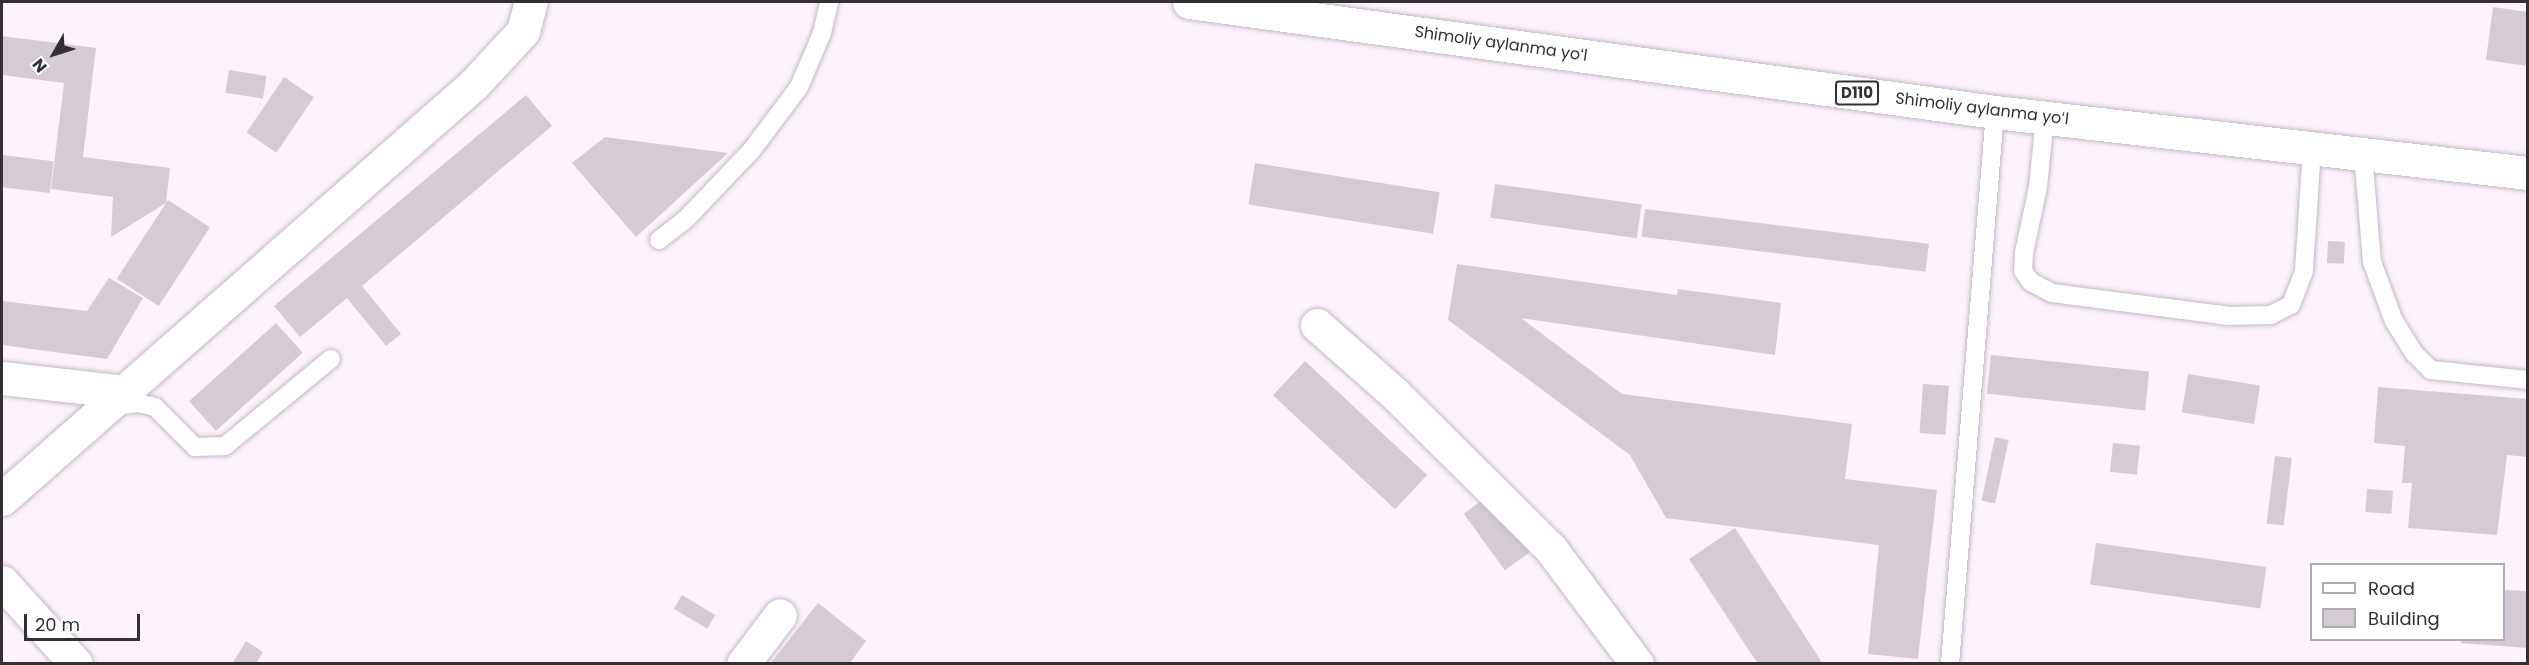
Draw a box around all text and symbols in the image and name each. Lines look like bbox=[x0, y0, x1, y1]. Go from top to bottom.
street label: Shimoliy aylanma yoʻl bbox=[1413, 22, 1589, 66]
north arrow bbox=[24, 24, 84, 84]
text: N bbox=[27, 54, 52, 78]
road number: D110 bbox=[1834, 81, 1880, 105]
street label: Shimoliy aylanma yoʻl bbox=[1894, 89, 2070, 129]
legend bbox=[2310, 563, 2505, 641]
text: Road bbox=[2368, 576, 2415, 601]
scale bar bbox=[27, 602, 142, 640]
text: Building bbox=[2368, 606, 2440, 631]
text: 20 m bbox=[35, 612, 80, 637]

